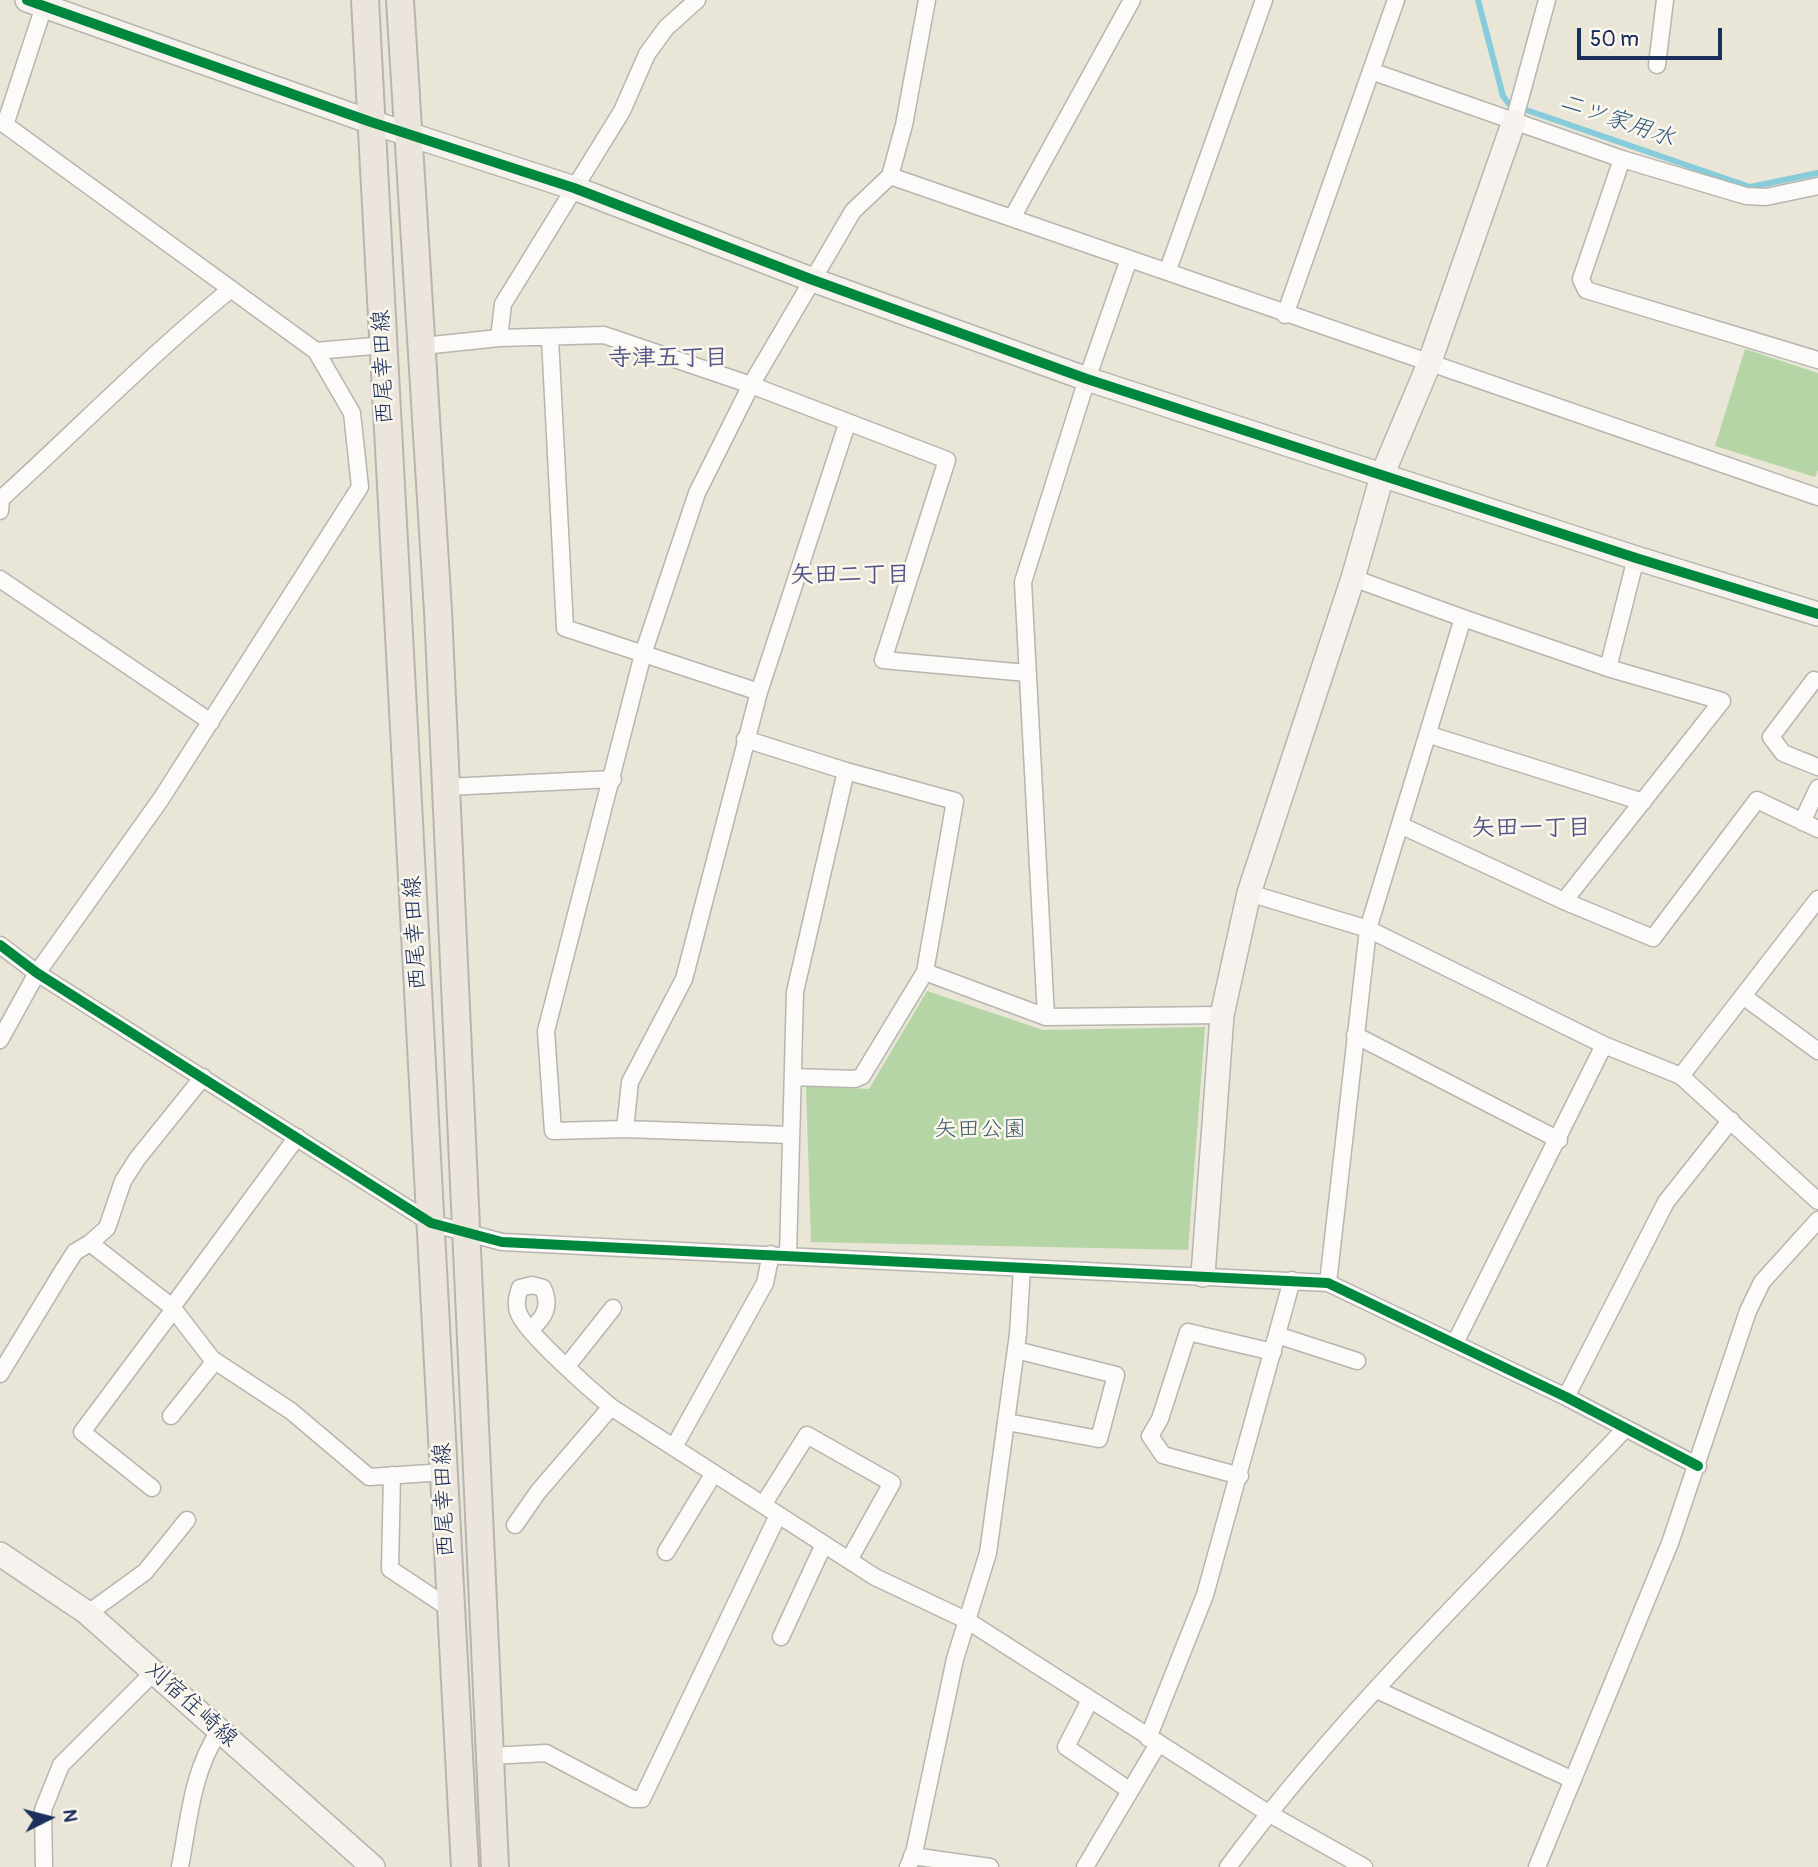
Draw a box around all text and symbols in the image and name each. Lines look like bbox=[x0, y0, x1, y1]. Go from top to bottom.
scale bar bbox=[1580, 14, 1725, 58]
text: 50 m bbox=[1590, 26, 1639, 53]
water label: 二ツ家用水 bbox=[1556, 88, 1678, 154]
street label: 西尾幸田線 bbox=[368, 309, 400, 425]
district label: 寺津五丁目 bbox=[608, 345, 728, 373]
district label: 矢田二丁目 bbox=[790, 562, 910, 590]
district label: 矢田一丁目 bbox=[1471, 815, 1591, 843]
street label: 西尾幸田線 bbox=[399, 875, 433, 991]
park label: 矢田公園 bbox=[934, 1116, 1026, 1144]
street label: 西尾幸田線 bbox=[429, 1442, 461, 1558]
street label: 刈宿住崎線 bbox=[139, 1656, 243, 1754]
north arrow bbox=[14, 1783, 84, 1853]
text: N bbox=[57, 1808, 82, 1823]

